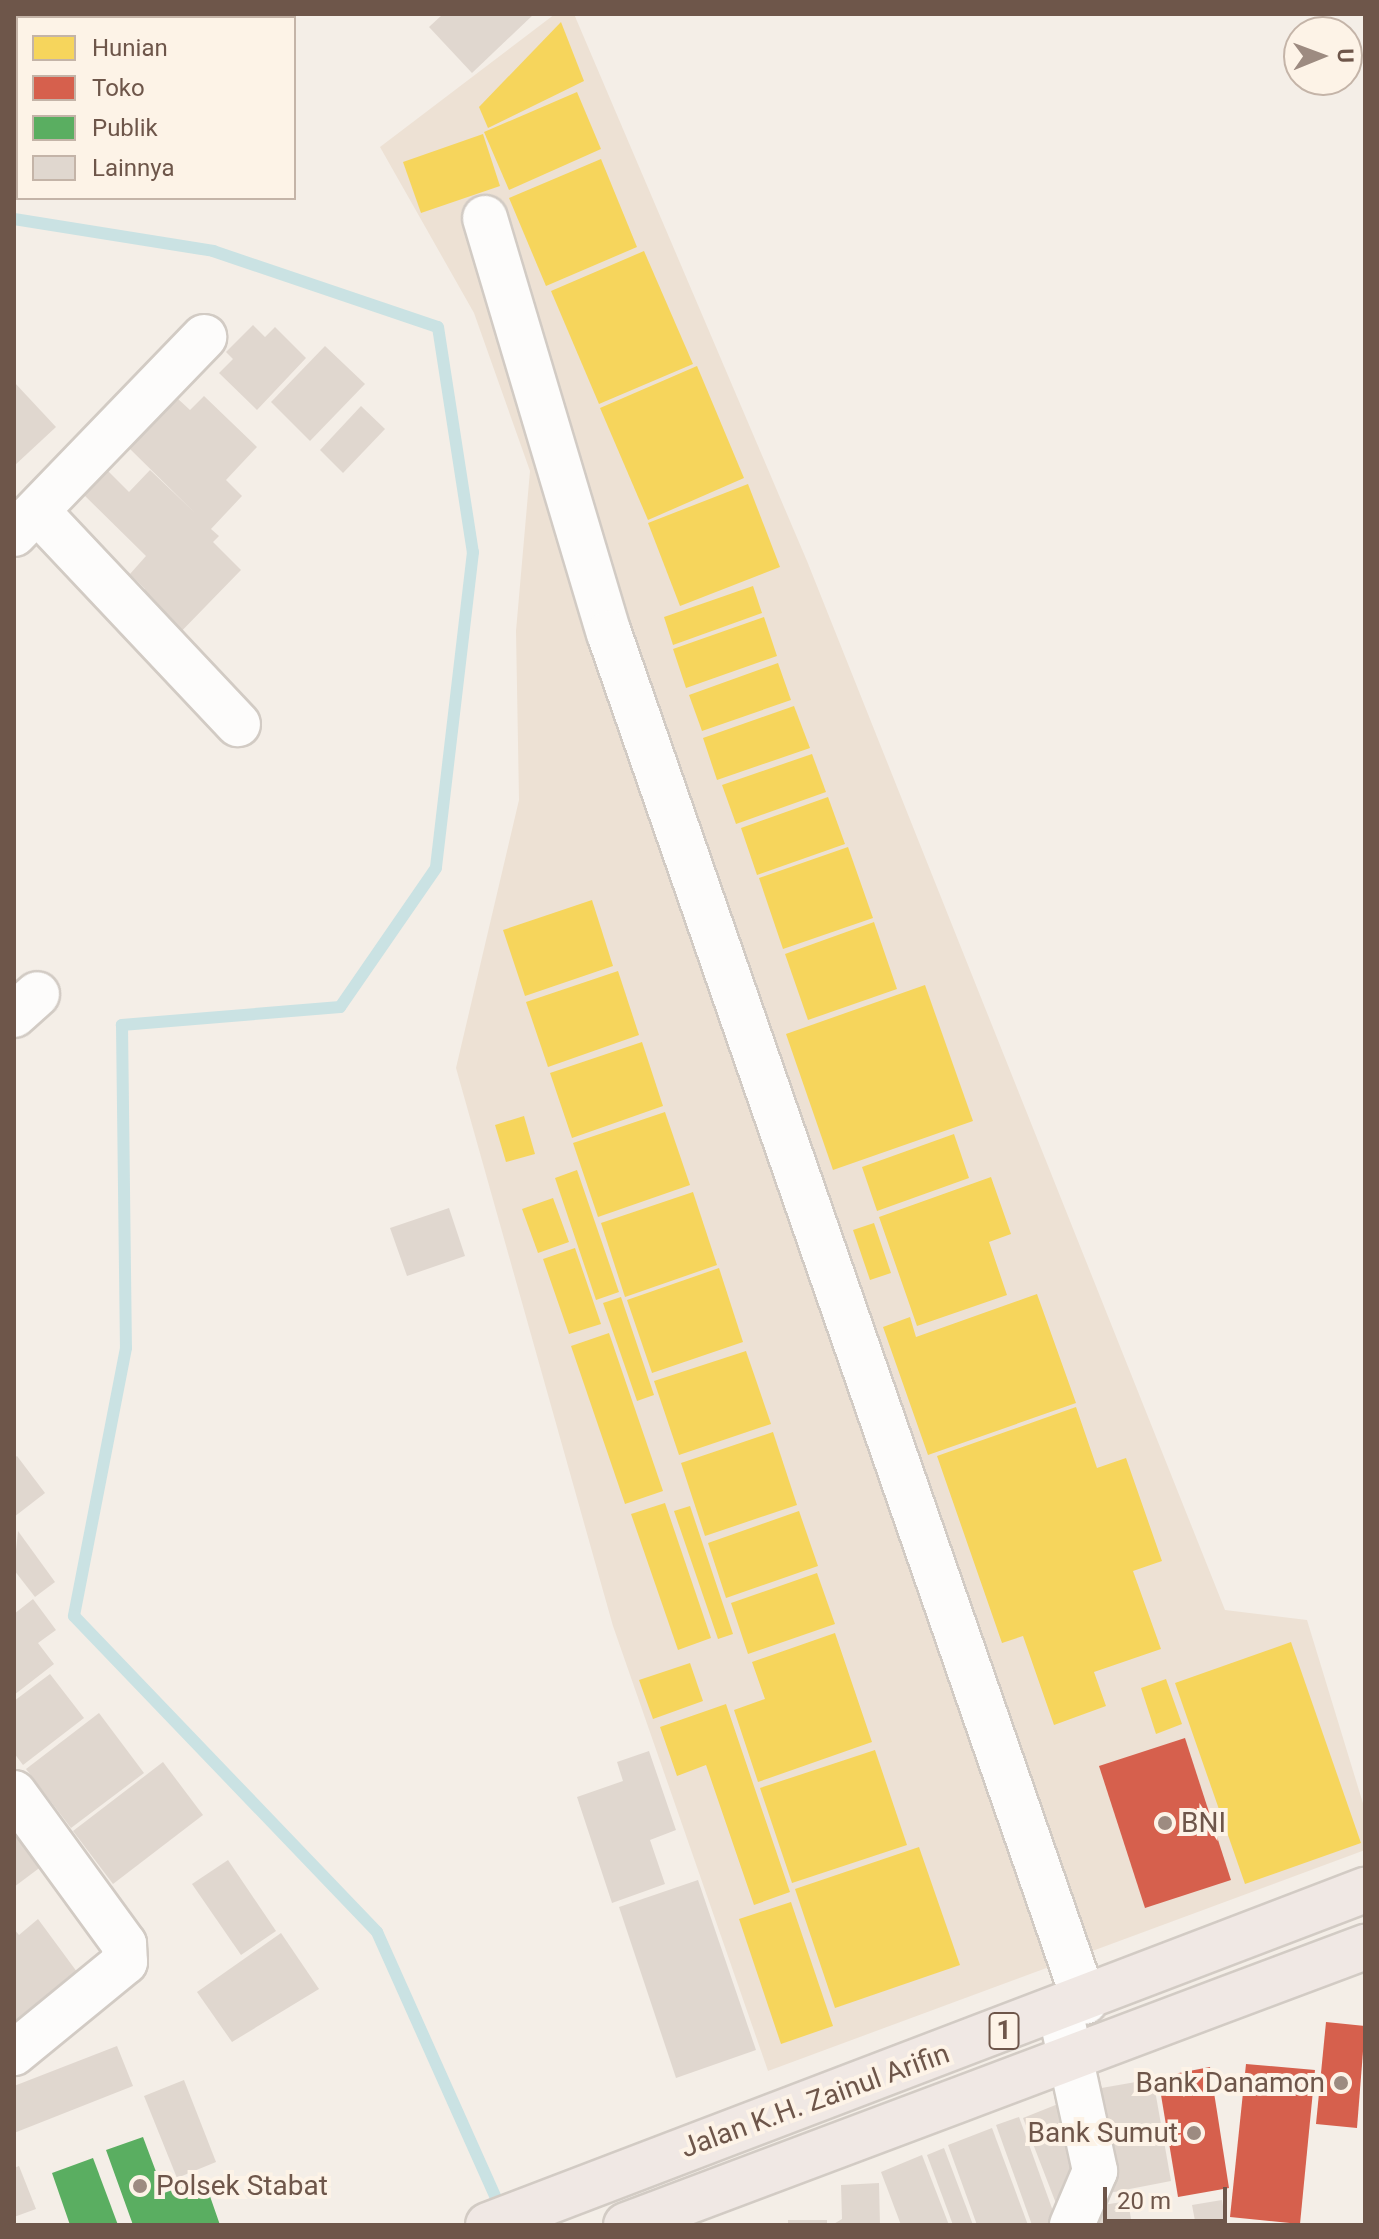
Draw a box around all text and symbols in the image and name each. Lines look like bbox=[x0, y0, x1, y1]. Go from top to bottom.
legend bbox=[16, 16, 296, 200]
north arrow bbox=[1283, 16, 1363, 96]
text: Hunian bbox=[92, 34, 168, 62]
text: U bbox=[1333, 48, 1358, 63]
text: Toko bbox=[92, 74, 145, 102]
text: Publik bbox=[92, 114, 158, 142]
text: Lainnya bbox=[92, 154, 175, 182]
place label: BNI bbox=[1181, 1806, 1226, 1840]
marker: BNI bbox=[1156, 1814, 1174, 1832]
road number: 1 bbox=[988, 2009, 1020, 2053]
street label: Jalan K.H. Zainul Arifin bbox=[676, 2037, 954, 2165]
place label: Bank Danamon bbox=[1135, 2066, 1325, 2100]
marker: Bank Danamon bbox=[1332, 2074, 1350, 2092]
place label: Bank Sumut bbox=[1028, 2116, 1178, 2150]
marker: Bank Sumut bbox=[1185, 2124, 1203, 2142]
place label: Polsek Stabat bbox=[156, 2169, 328, 2203]
scale bar bbox=[1107, 2171, 1231, 2221]
marker: Polsek Stabat bbox=[131, 2177, 149, 2195]
text: 20 m bbox=[1117, 2187, 1171, 2215]

